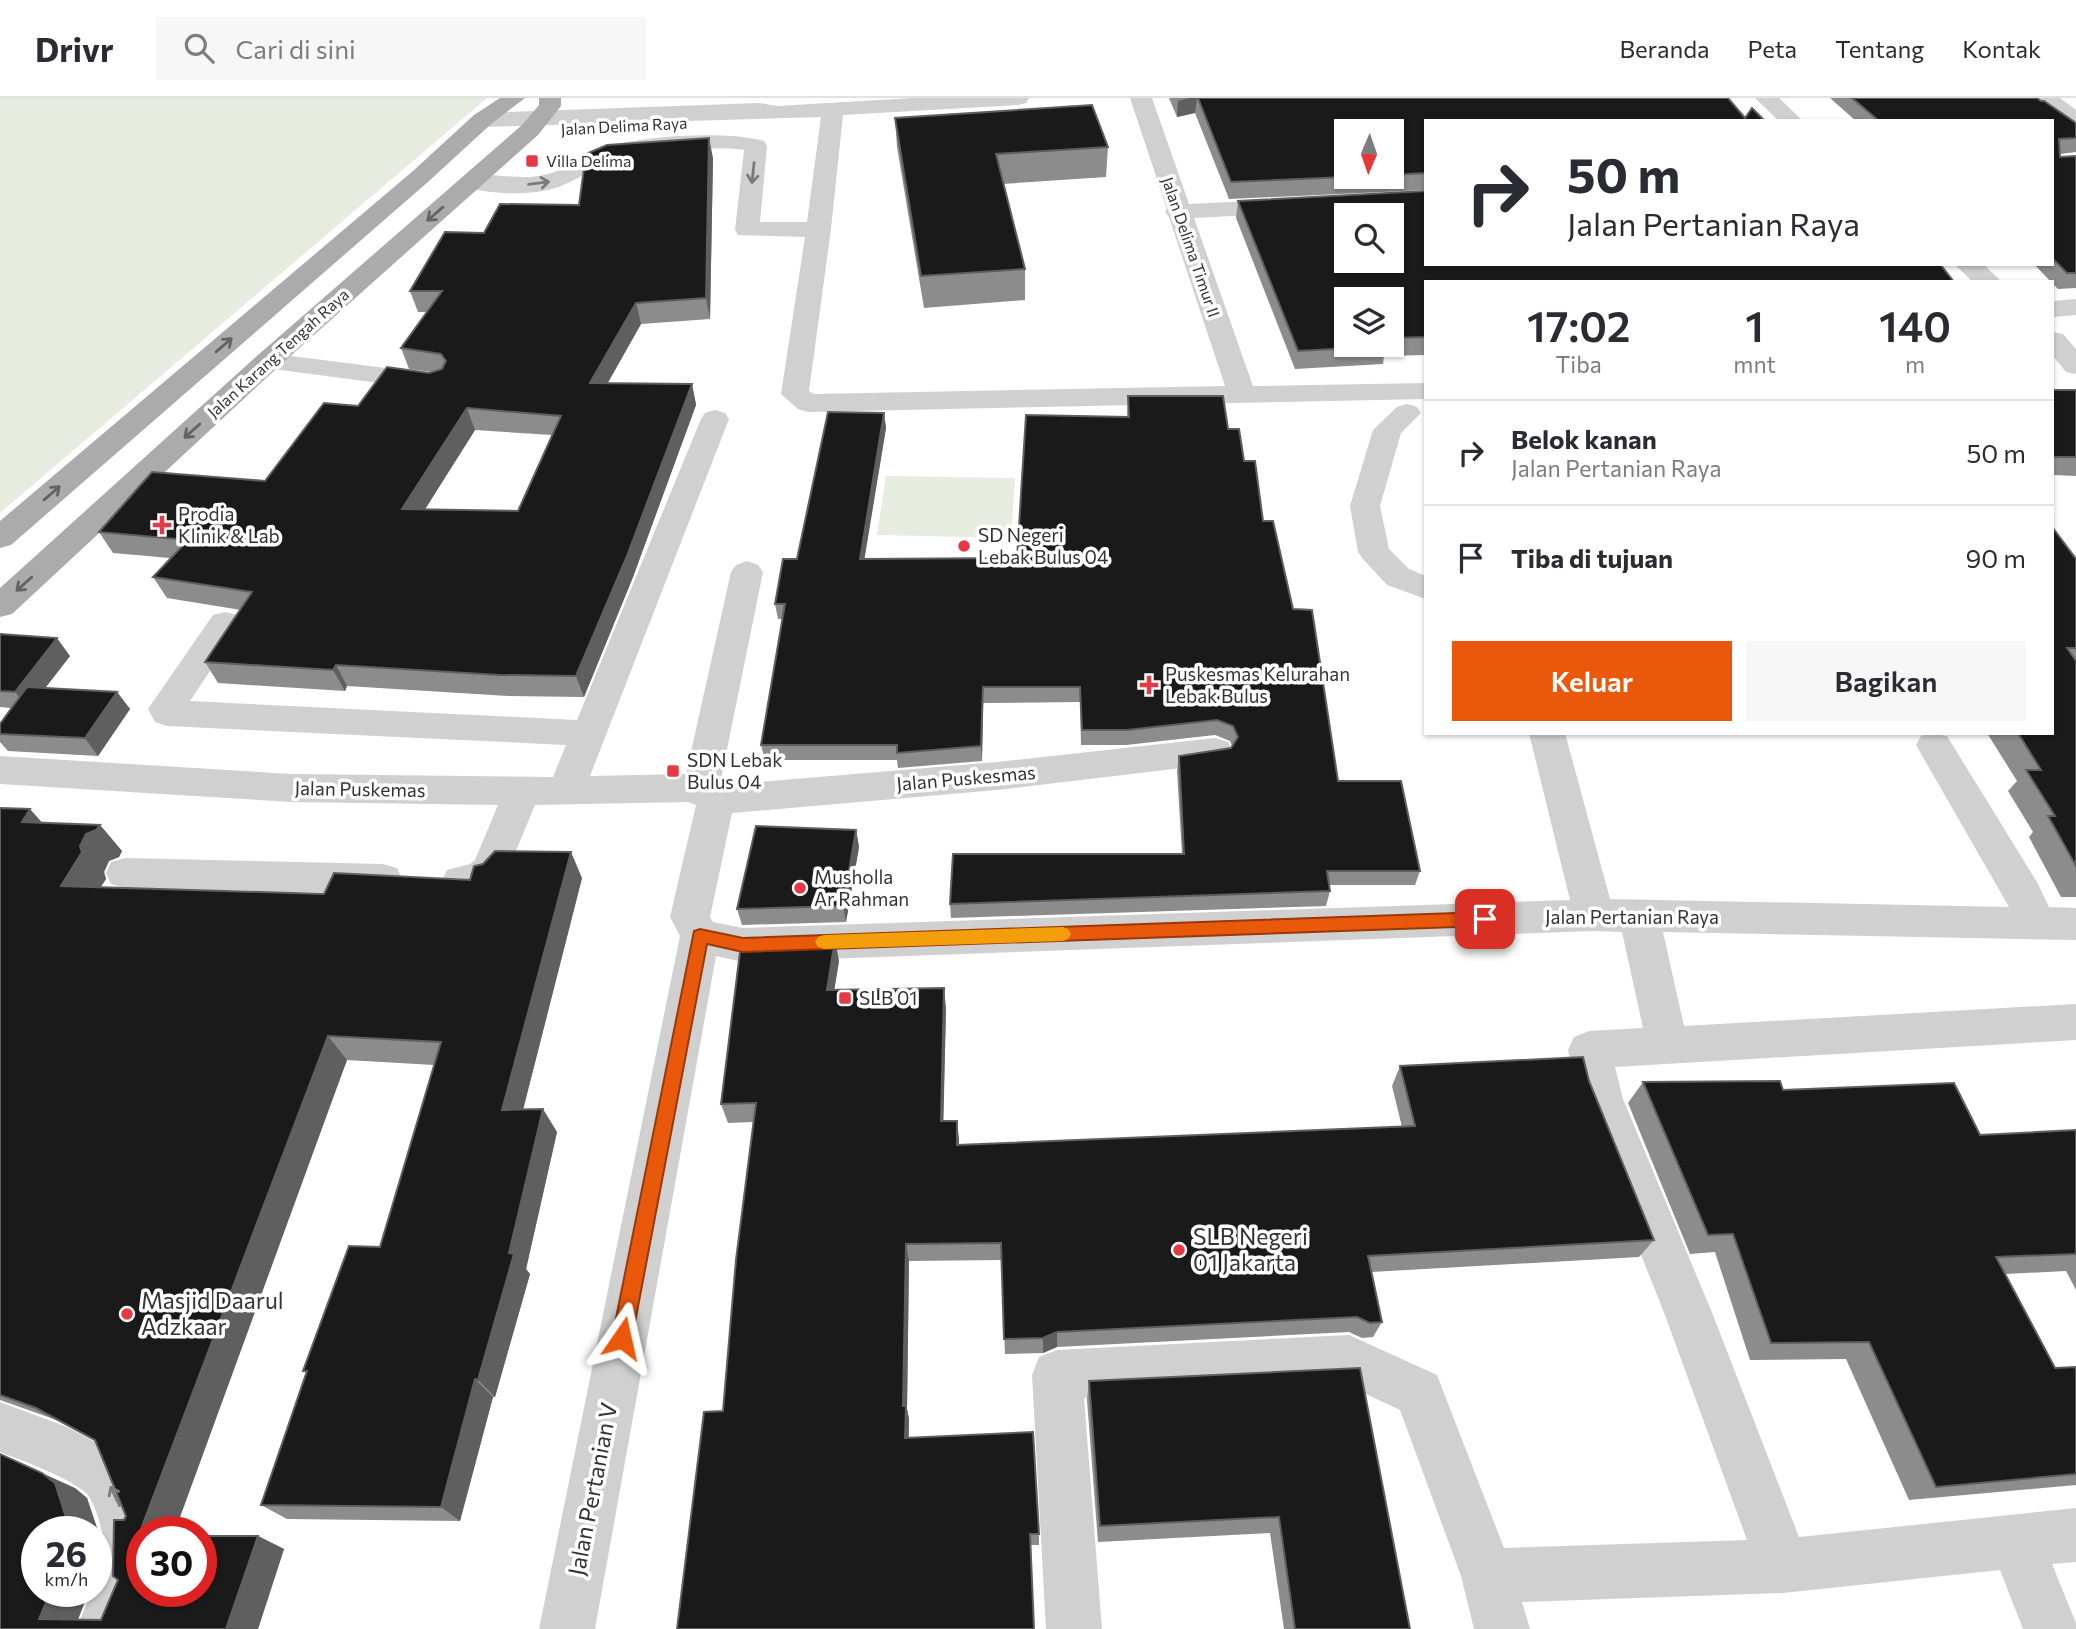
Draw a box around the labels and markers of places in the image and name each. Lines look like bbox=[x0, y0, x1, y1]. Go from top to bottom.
place label: Villa Delima bbox=[546, 151, 631, 170]
marker: Villa Delima bbox=[524, 153, 540, 169]
place label: Prodia Klinik & Lab bbox=[178, 502, 280, 547]
marker: Prodia Klinik & Lab bbox=[152, 515, 172, 535]
place label: SD Negeri Lebak Bulus 04 bbox=[978, 523, 1108, 568]
marker: SD Negeri Lebak Bulus 04 bbox=[956, 538, 972, 554]
place label: Puskesmas Kelurahan Lebak Bulus bbox=[1165, 662, 1350, 707]
marker: Puskesmas Kelurahan Lebak Bulus bbox=[1139, 675, 1159, 695]
place label: SDN Lebak Bulus 04 bbox=[687, 748, 782, 793]
marker: SDN Lebak Bulus 04 bbox=[665, 763, 681, 779]
place label: Musholla Ar Rahman bbox=[814, 865, 909, 910]
marker: Musholla Ar Rahman bbox=[792, 880, 808, 896]
pin bbox=[1455, 889, 1515, 949]
place label: SLB 01 bbox=[859, 986, 917, 1009]
marker: SLB 01 bbox=[837, 990, 853, 1006]
place label: SLB Negeri 01 Jakarta bbox=[1193, 1222, 1308, 1276]
marker: SLB Negeri 01 Jakarta bbox=[1171, 1242, 1187, 1258]
place label: Masjid Daarul Adzkaar bbox=[141, 1286, 284, 1340]
marker: Masjid Daarul Adzkaar bbox=[119, 1306, 135, 1322]

